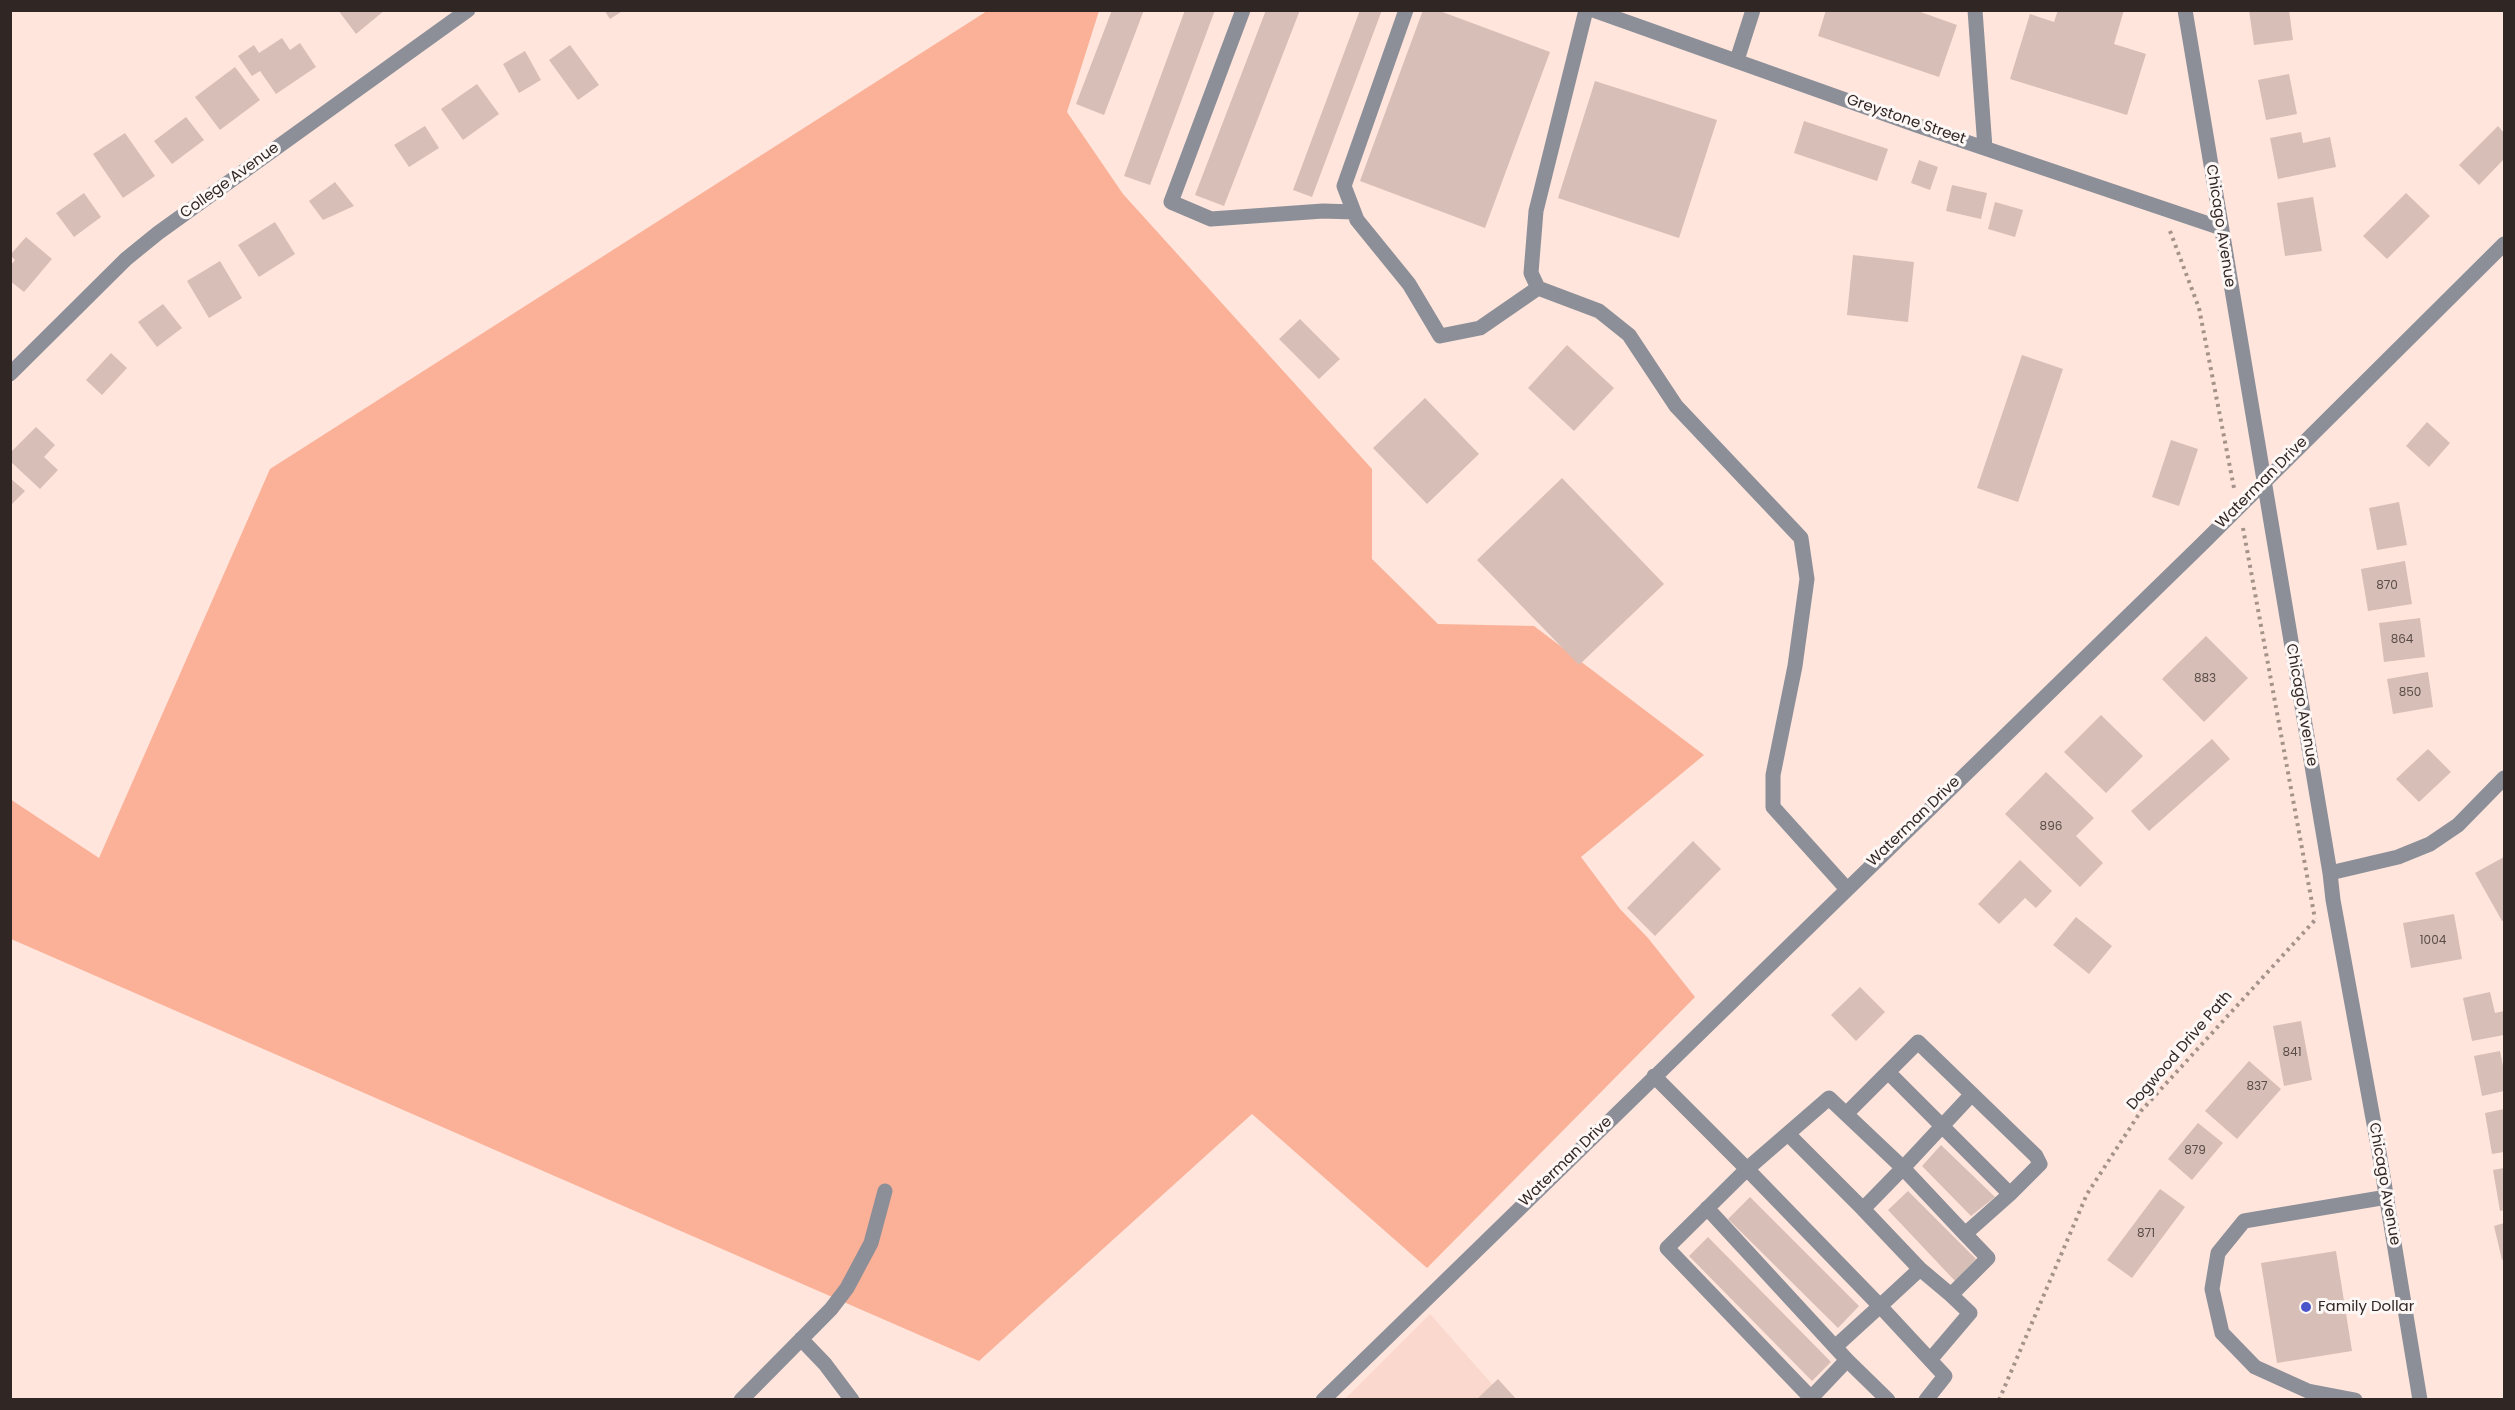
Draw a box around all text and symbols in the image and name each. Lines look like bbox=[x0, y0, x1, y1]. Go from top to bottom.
street label: Greystone Street bbox=[1844, 91, 1968, 149]
street label: College Avenue bbox=[177, 139, 283, 223]
street label: Chicago Avenue bbox=[2201, 163, 2239, 289]
street label: Waterman Drive bbox=[2213, 434, 2311, 532]
house number: 870 bbox=[2376, 579, 2398, 593]
house number: 864 bbox=[2391, 633, 2413, 647]
street label: Chicago Avenue bbox=[2281, 642, 2321, 768]
house number: 883 bbox=[2194, 672, 2216, 686]
house number: 850 bbox=[2399, 686, 2421, 700]
street label: Waterman Drive bbox=[1864, 773, 1964, 871]
house number: 896 bbox=[2040, 820, 2062, 834]
house number: 1004 bbox=[2420, 934, 2446, 948]
street label: Dogwood Drive Path bbox=[2124, 988, 2236, 1114]
house number: 841 bbox=[2283, 1046, 2301, 1060]
house number: 837 bbox=[2246, 1080, 2268, 1094]
street label: Waterman Drive bbox=[1516, 1113, 1616, 1211]
street label: Chicago Avenue bbox=[2364, 1121, 2404, 1247]
house number: 879 bbox=[2184, 1144, 2206, 1158]
house number: 871 bbox=[2137, 1227, 2155, 1241]
place label: Family Dollar bbox=[2318, 1298, 2414, 1316]
marker: Family Dollar bbox=[2299, 1300, 2313, 1314]

